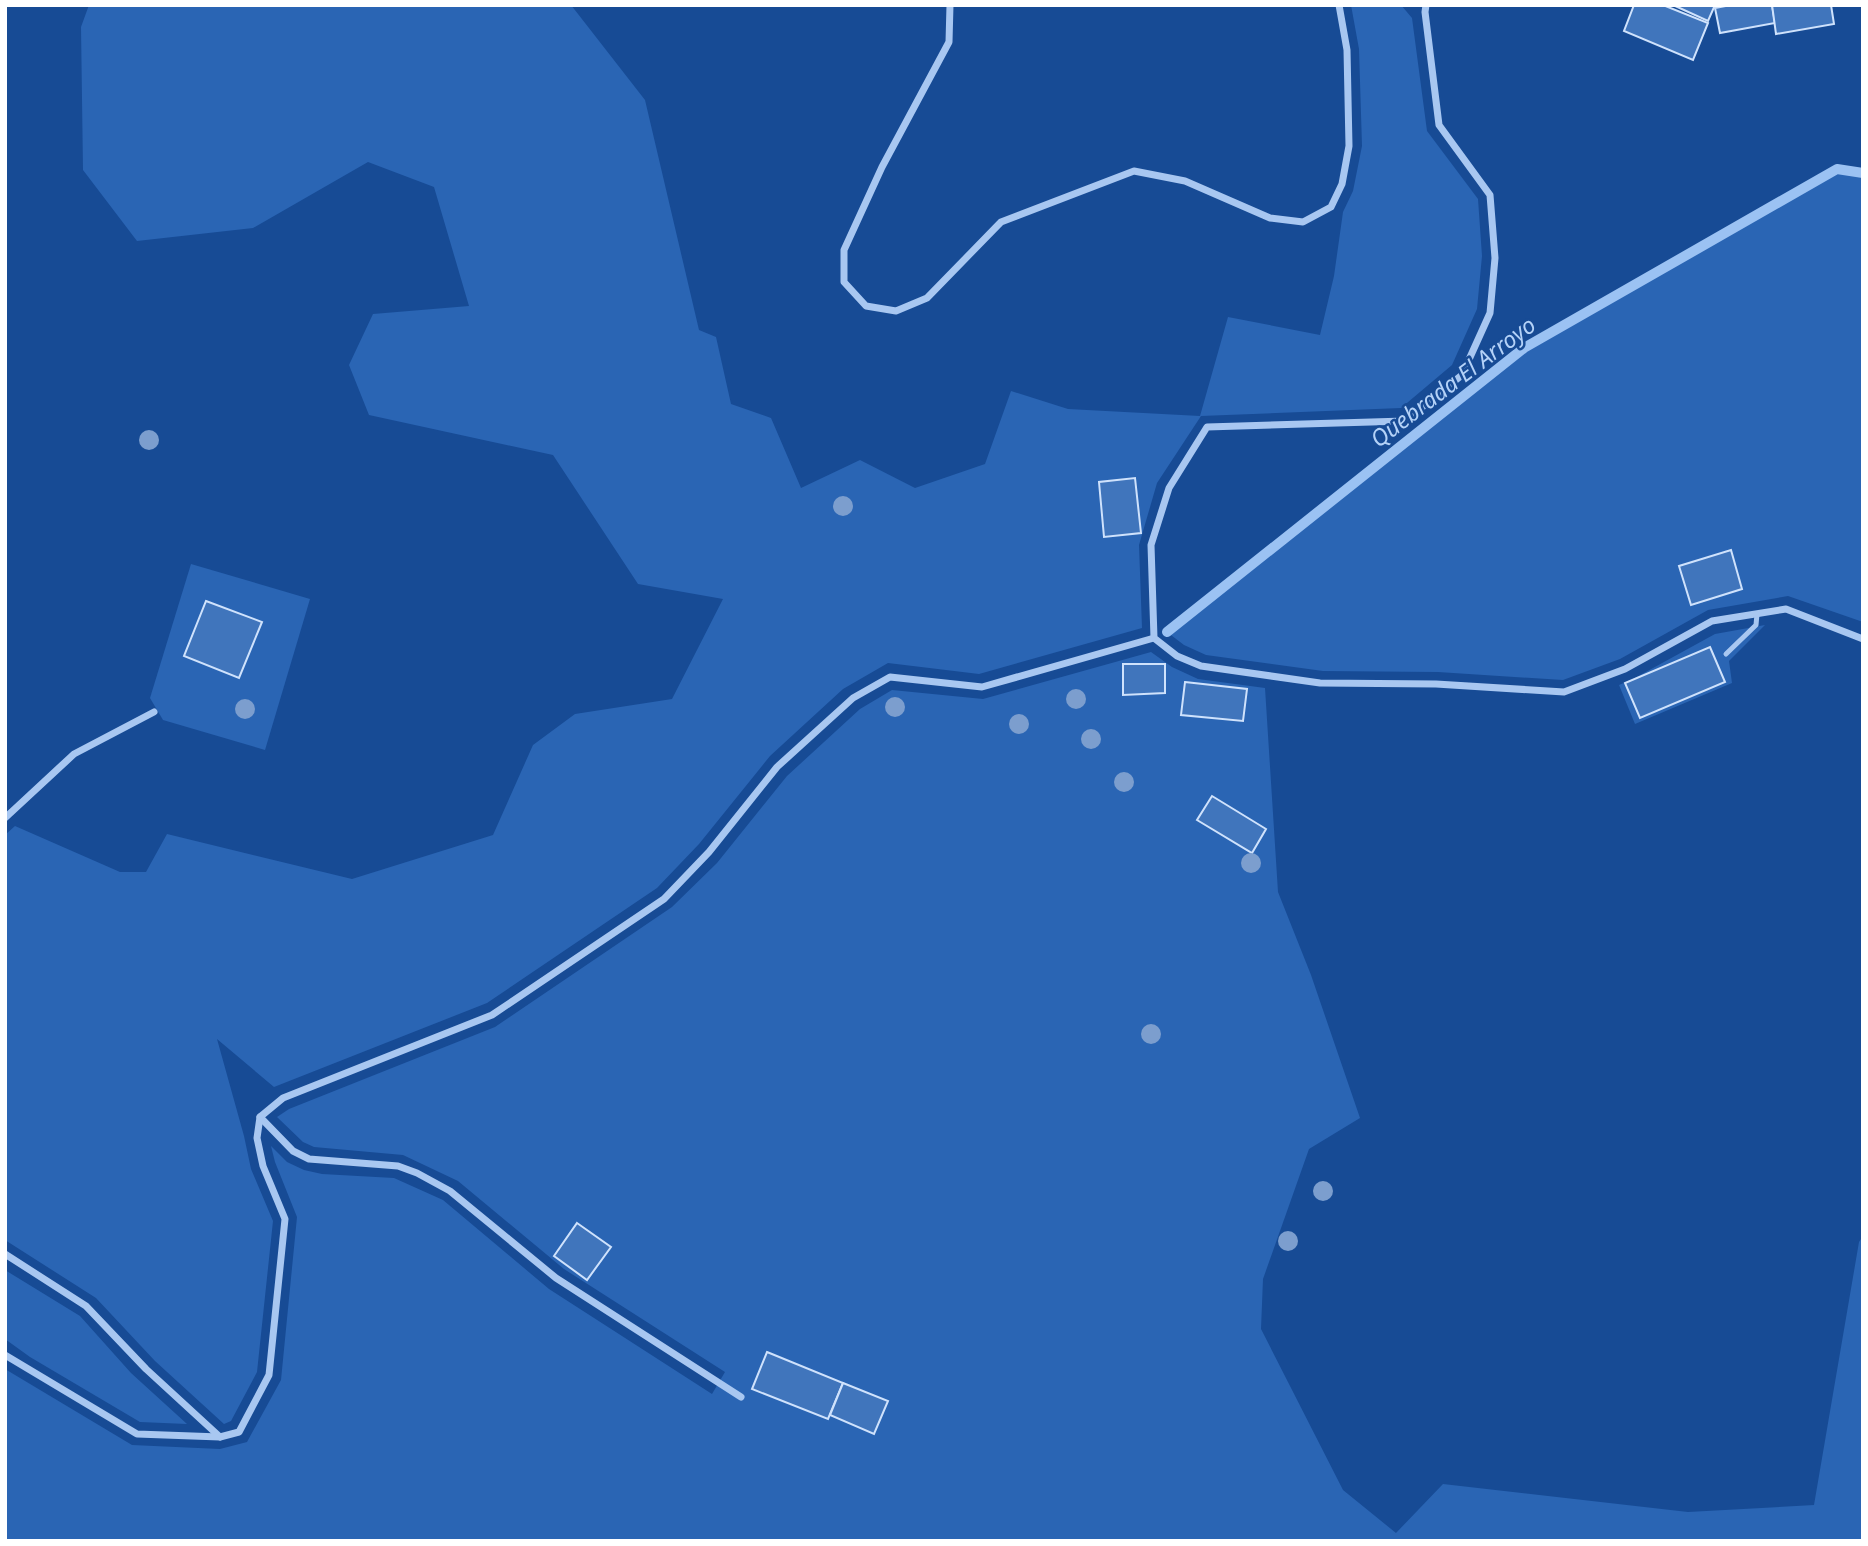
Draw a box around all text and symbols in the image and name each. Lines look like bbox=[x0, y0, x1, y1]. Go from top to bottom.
water label: Quebrada El Arroyo bbox=[1363, 308, 1542, 454]

